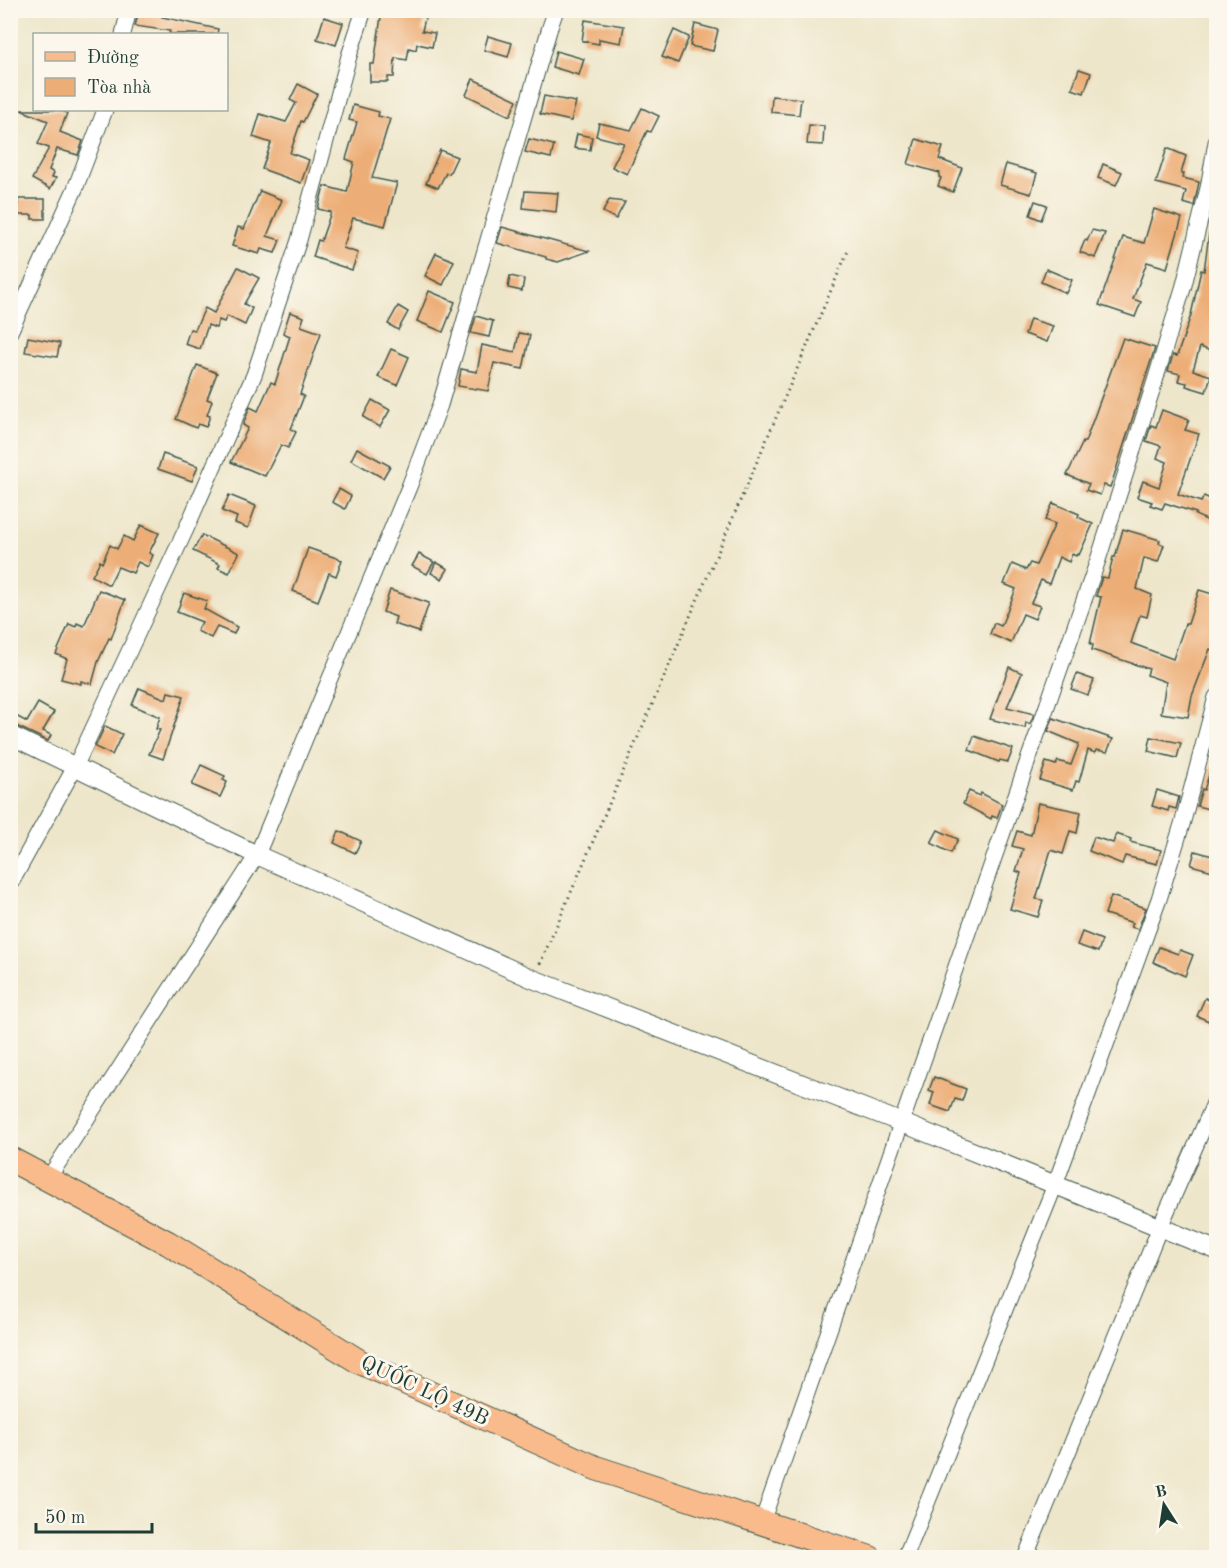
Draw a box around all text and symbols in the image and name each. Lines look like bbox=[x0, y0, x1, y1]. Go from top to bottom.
legend bbox=[33, 33, 228, 111]
text: Đường bbox=[87, 49, 139, 67]
text: Tòa nhà bbox=[87, 79, 151, 97]
street label: QUỐC LỘ 49B bbox=[357, 1346, 495, 1430]
north arrow bbox=[1134, 1475, 1194, 1535]
text: B bbox=[1154, 1483, 1169, 1501]
scale bar bbox=[36, 1496, 152, 1534]
text: 50 m bbox=[45, 1509, 85, 1527]

